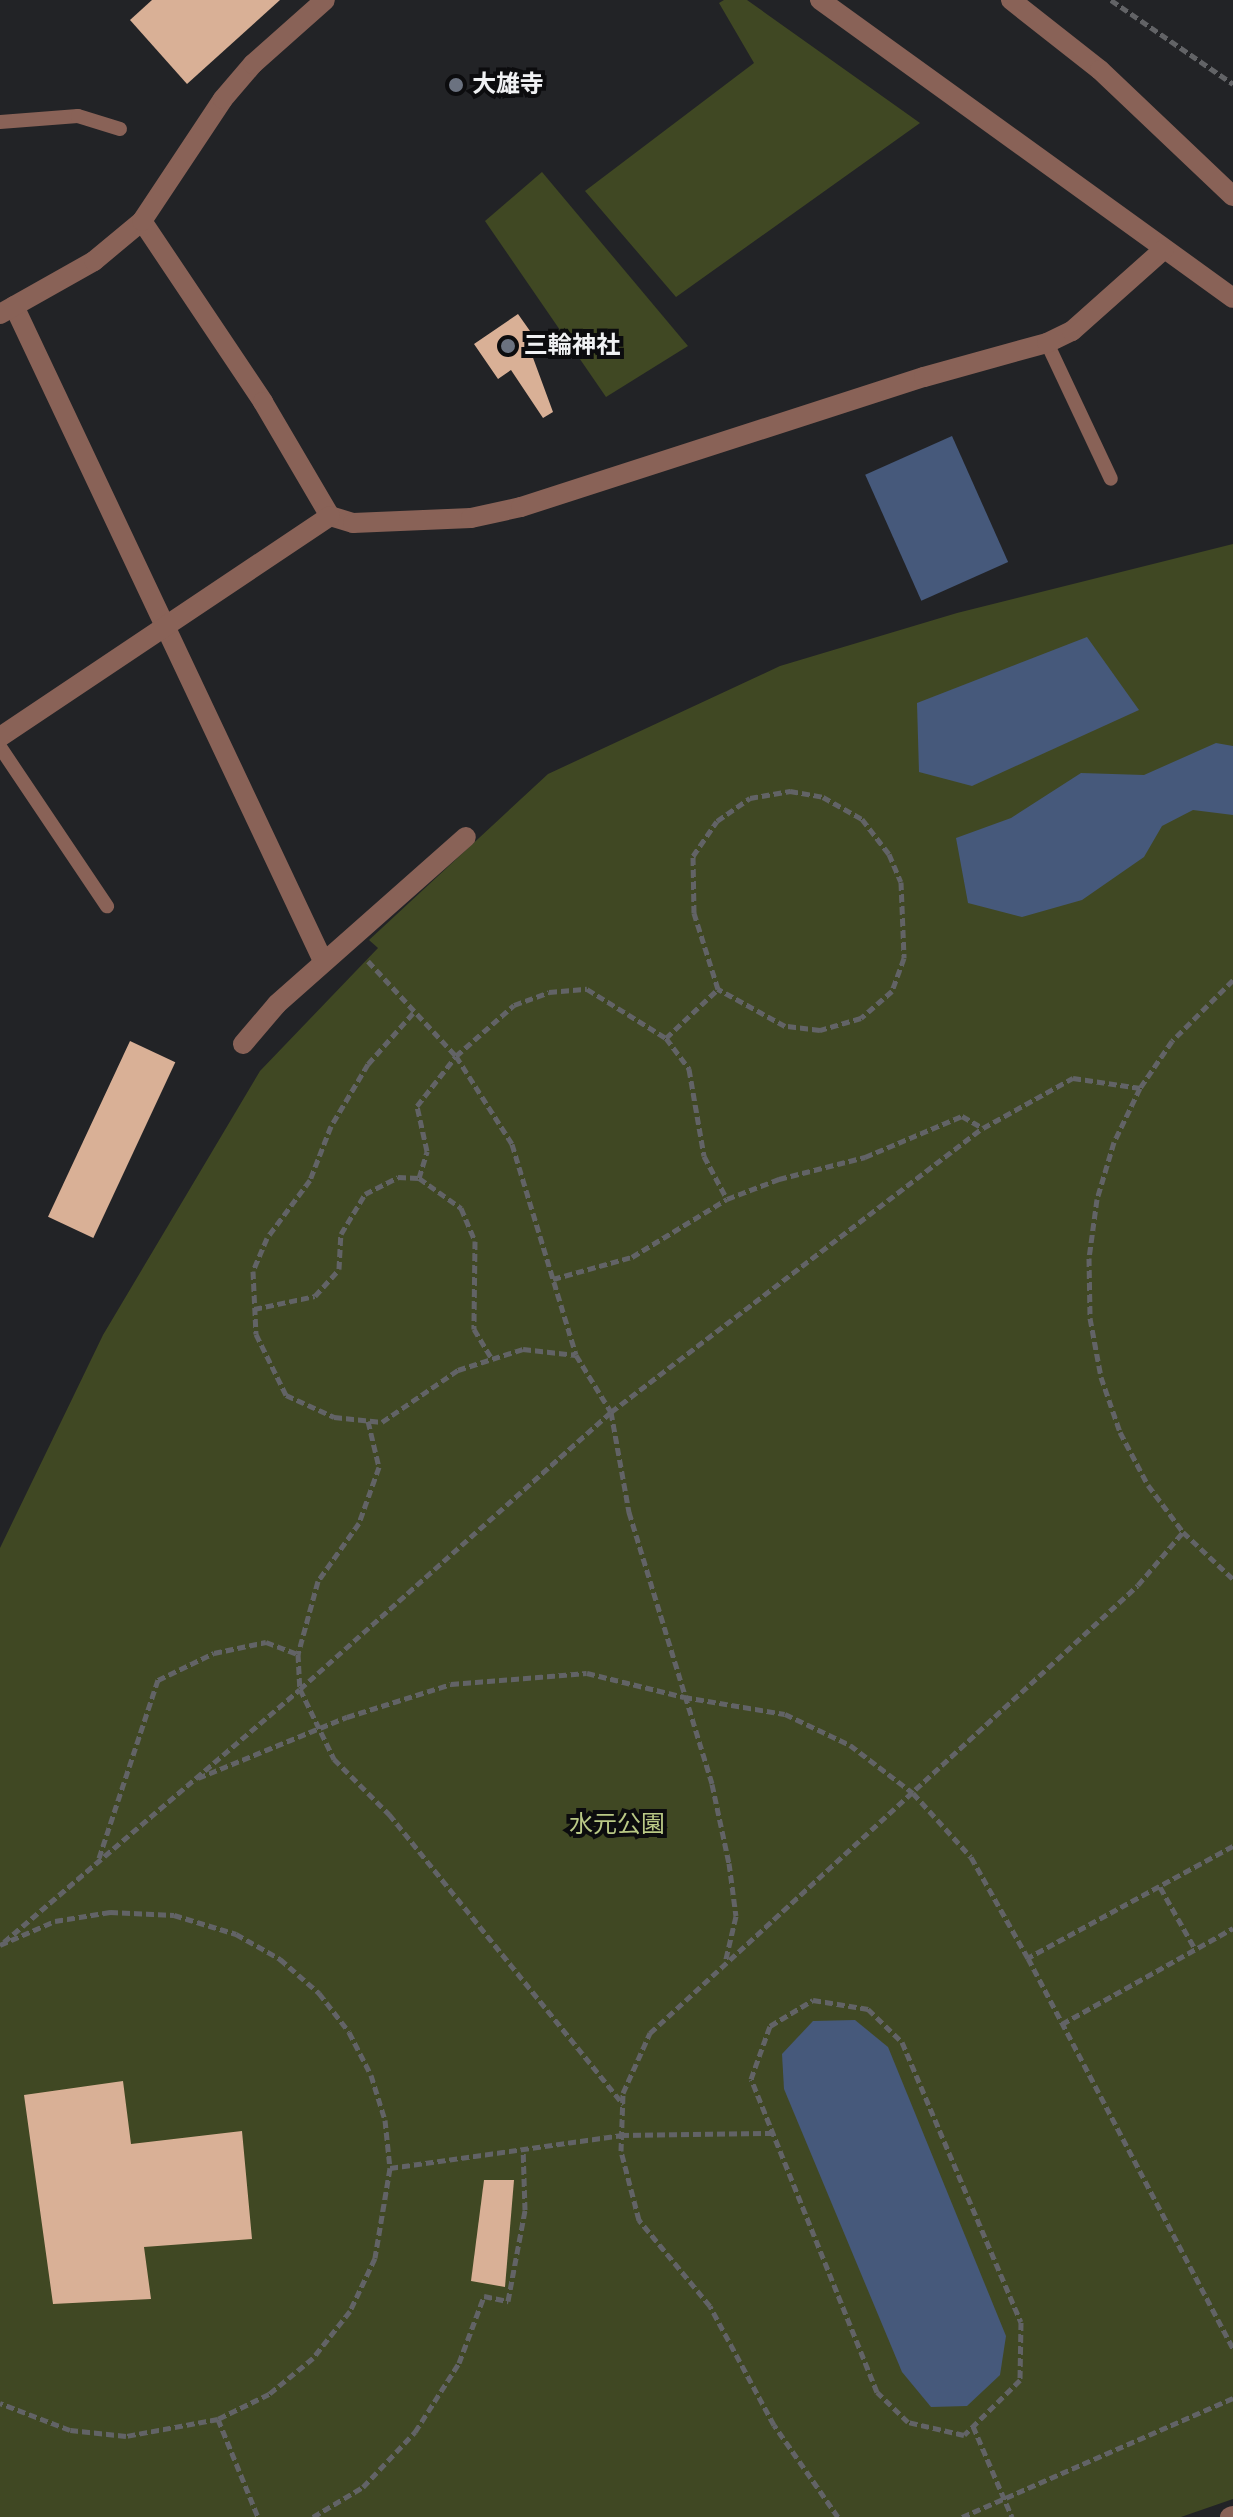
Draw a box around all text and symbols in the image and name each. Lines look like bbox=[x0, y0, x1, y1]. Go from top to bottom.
place label: 大雄寺 bbox=[472, 71, 544, 99]
marker: 大雄寺 bbox=[447, 76, 465, 94]
place label: 三輪神社 bbox=[524, 332, 620, 360]
marker: 三輪神社 bbox=[499, 337, 517, 355]
park label: 水元公園 bbox=[569, 1811, 665, 1839]

